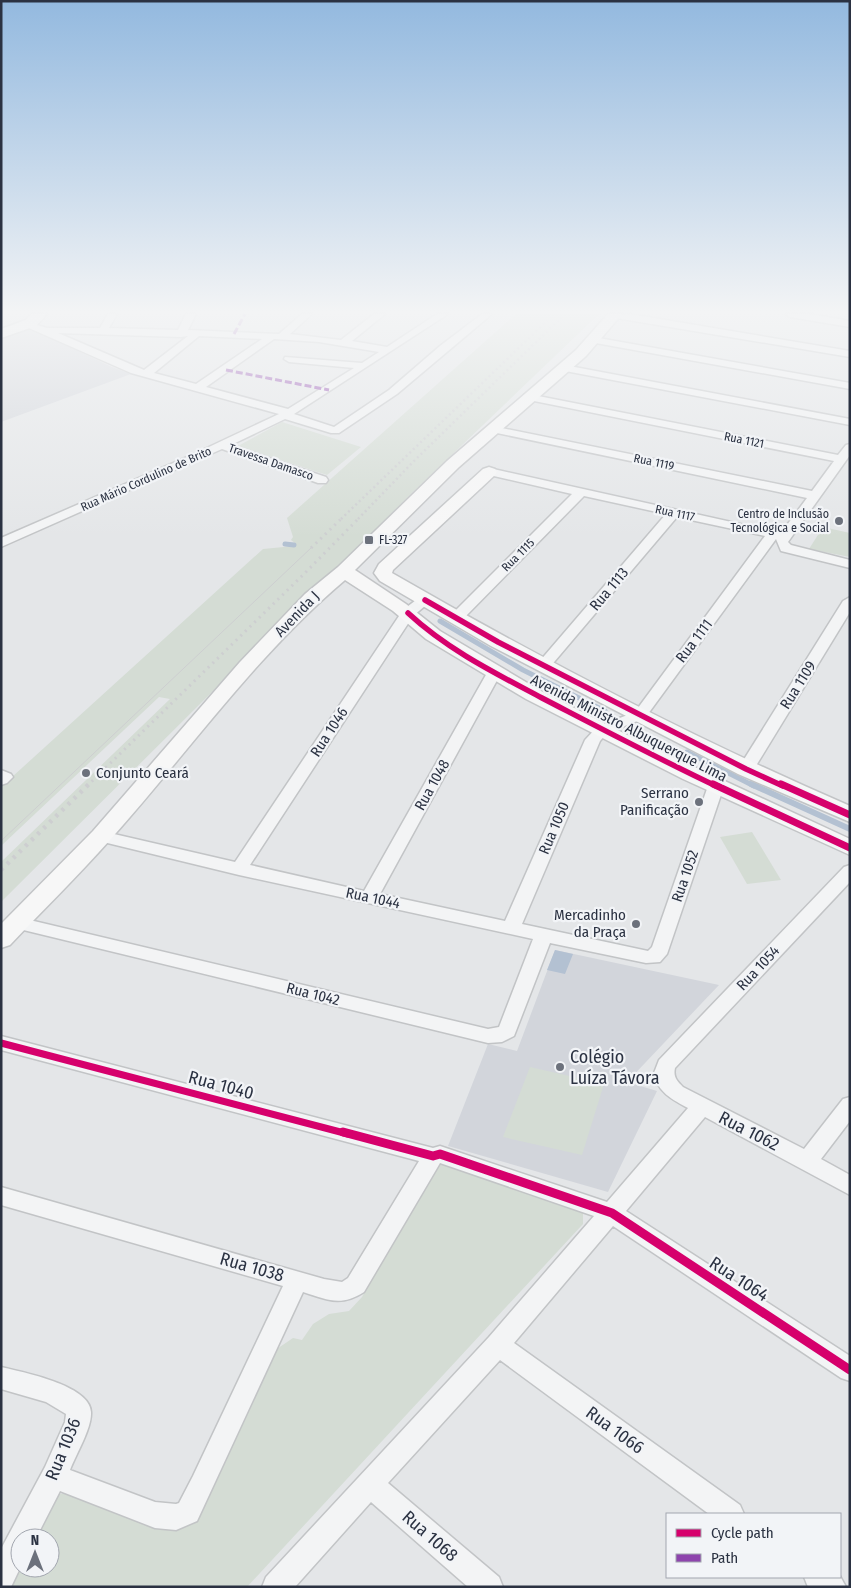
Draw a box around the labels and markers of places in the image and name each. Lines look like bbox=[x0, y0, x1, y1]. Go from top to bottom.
place label: Centro de Inclusão Tecnológica e Social bbox=[731, 507, 829, 535]
marker: Centro de Inclusão Tecnológica e Social bbox=[833, 515, 845, 527]
place label: FL-327 bbox=[379, 533, 408, 547]
marker: FL-327 bbox=[363, 534, 375, 546]
place label: Conjunto Ceará bbox=[96, 764, 189, 782]
marker: Conjunto Ceará bbox=[80, 767, 92, 779]
place label: Serrano Panificação bbox=[620, 784, 689, 819]
marker: Serrano Panificação bbox=[693, 796, 705, 808]
place label: Mercadinho da Praça bbox=[554, 906, 626, 941]
marker: Mercadinho da Praça bbox=[630, 918, 642, 930]
place label: Colégio Luíza Távora bbox=[570, 1046, 660, 1089]
marker: Colégio Luíza Távora bbox=[554, 1061, 566, 1073]

